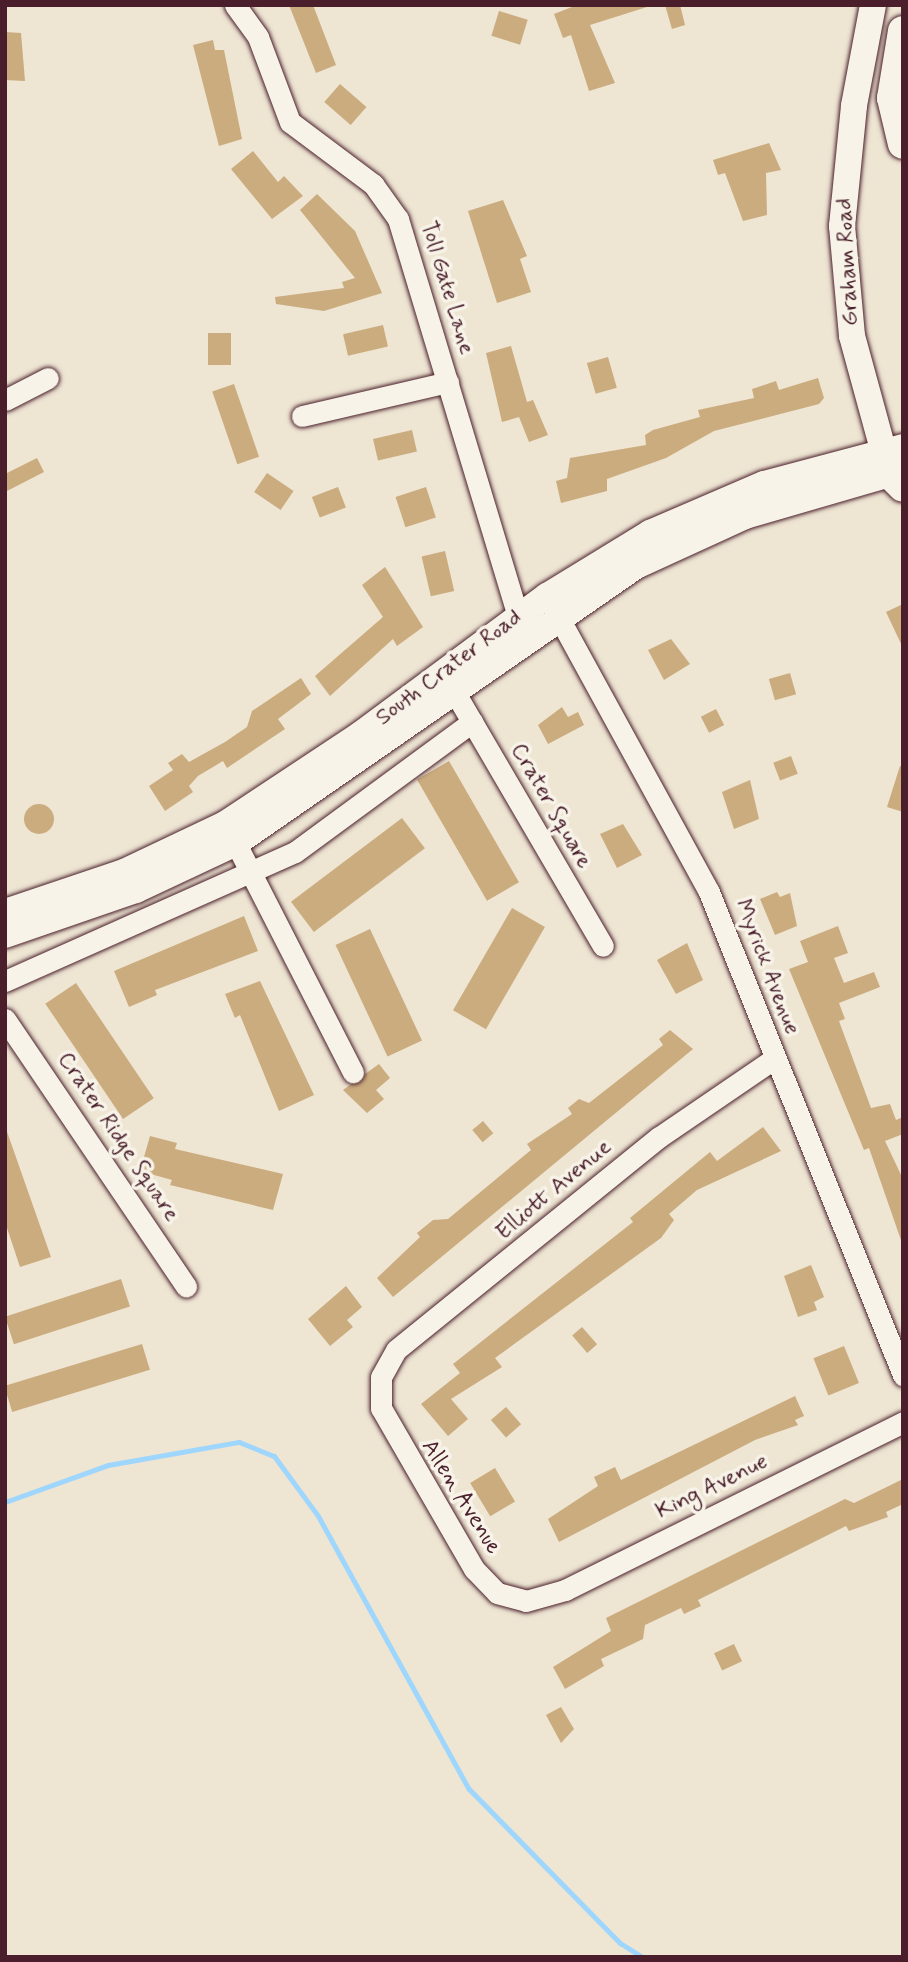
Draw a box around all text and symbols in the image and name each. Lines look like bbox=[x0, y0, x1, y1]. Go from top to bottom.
street label: Graham Road bbox=[831, 197, 865, 327]
street label: Toll Gate Lane bbox=[414, 218, 480, 358]
street label: South Crater Road bbox=[370, 604, 528, 732]
street label: Crater Square bbox=[504, 738, 598, 874]
street label: Myrick Avenue bbox=[728, 893, 806, 1041]
street label: Crater Ridge Square bbox=[51, 1046, 185, 1228]
street label: Elliott Avenue bbox=[490, 1134, 618, 1246]
street label: Allen Avenue bbox=[414, 1433, 508, 1561]
street label: King Avenue bbox=[650, 1447, 774, 1527]

